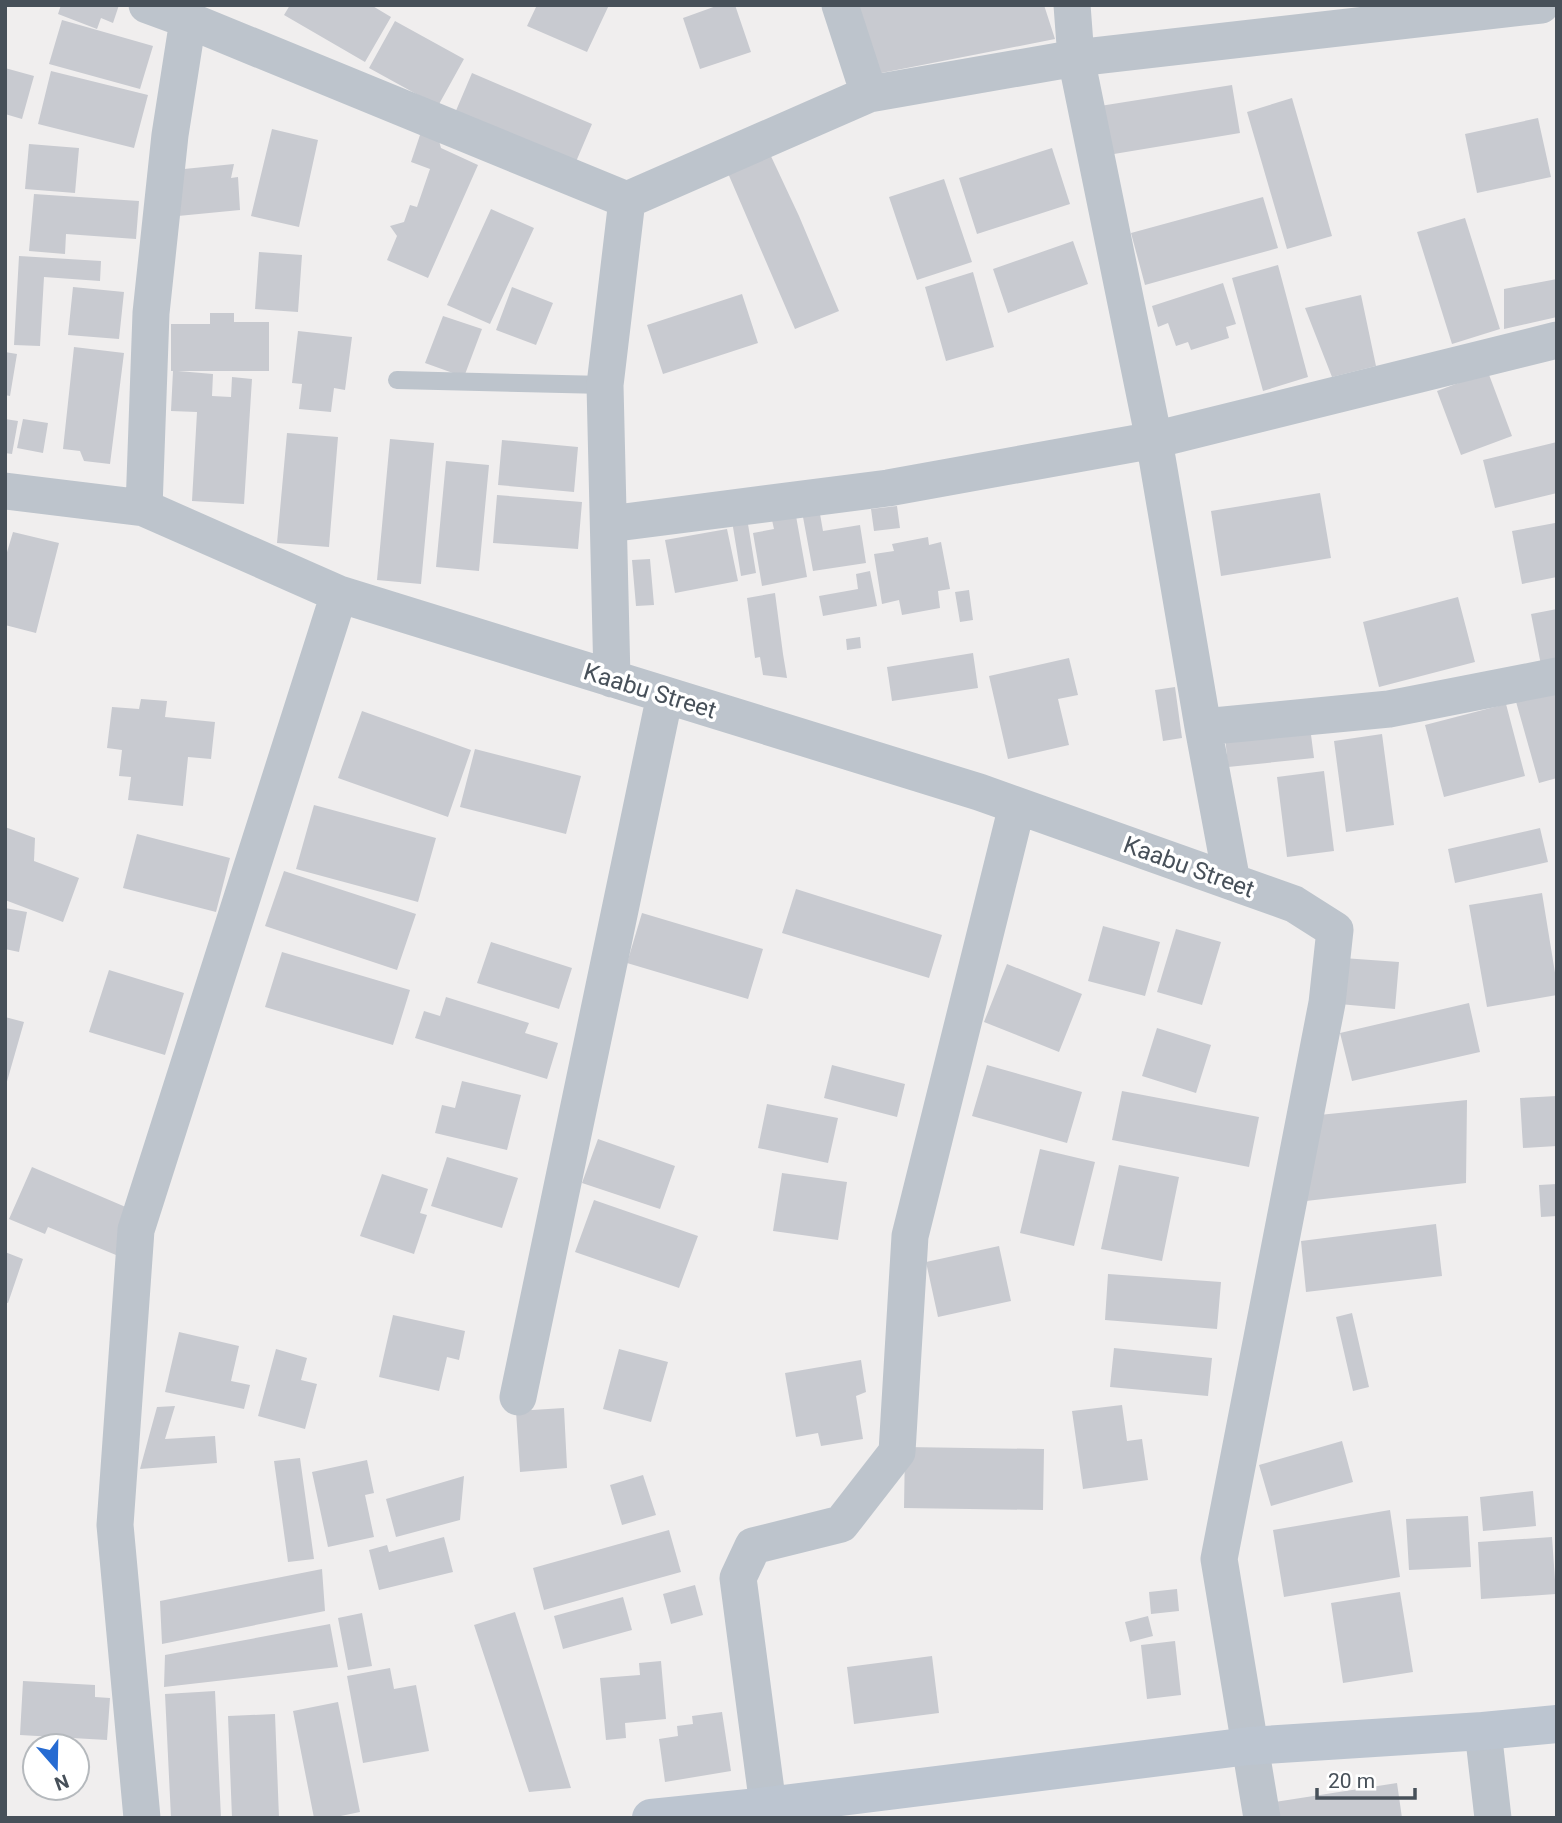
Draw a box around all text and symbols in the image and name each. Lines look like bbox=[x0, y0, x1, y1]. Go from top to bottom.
street label: Kaabu Street bbox=[580, 658, 720, 724]
street label: Kaabu Street bbox=[1120, 830, 1258, 904]
north arrow bbox=[21, 1732, 91, 1802]
scale bar bbox=[1317, 1756, 1415, 1800]
text: N bbox=[51, 1769, 72, 1796]
text: 20 m bbox=[1328, 1769, 1375, 1793]

